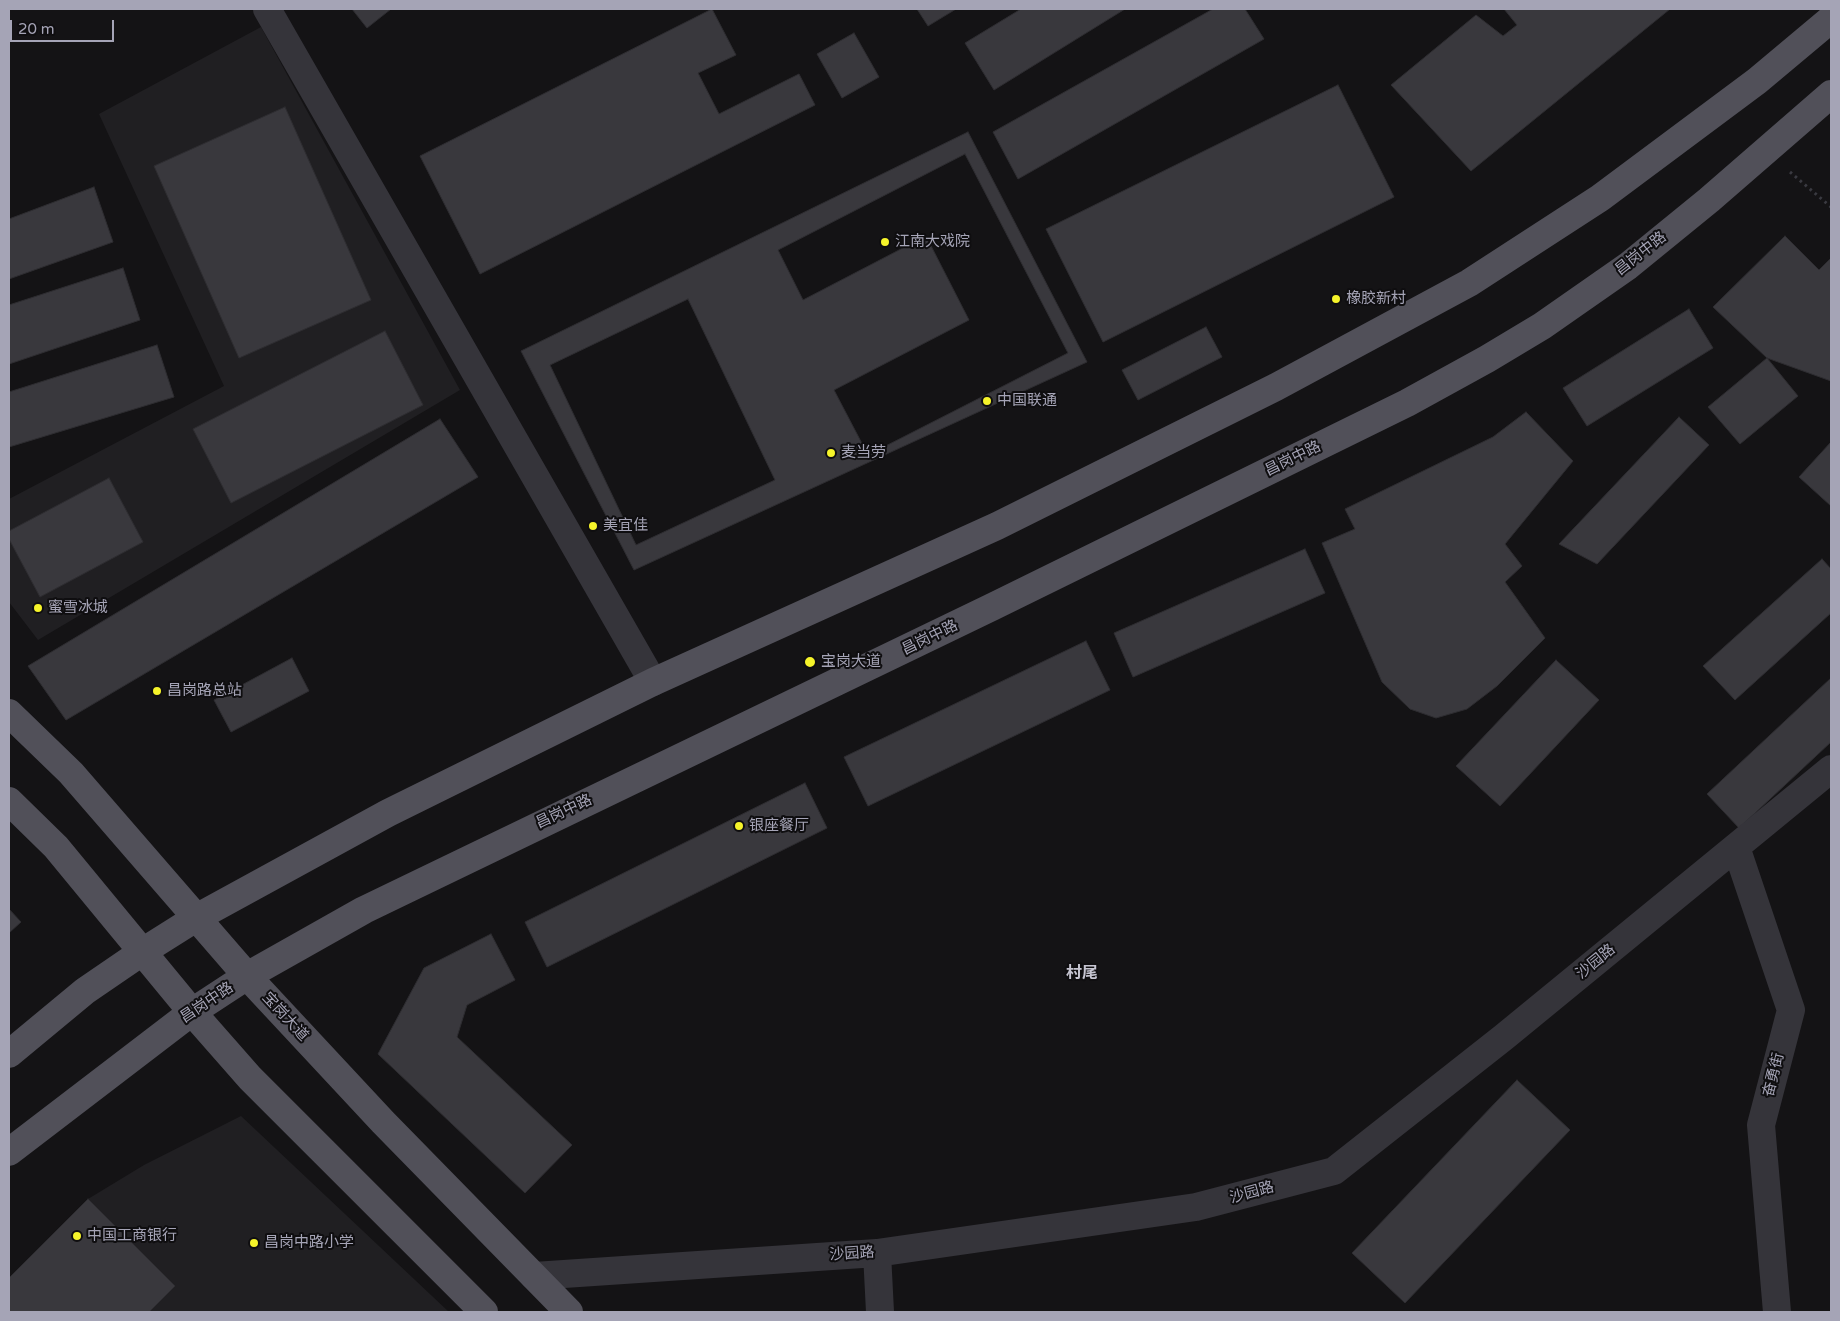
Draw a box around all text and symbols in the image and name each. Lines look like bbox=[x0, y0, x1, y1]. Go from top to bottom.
scale bar bbox=[12, 10, 116, 42]
text: 20 m bbox=[18, 20, 55, 38]
street label: 昌岗中路 bbox=[1612, 228, 1670, 280]
place label: 江南大戏院 bbox=[895, 233, 970, 251]
marker: 江南大戏院 bbox=[879, 236, 891, 248]
place label: 橡胶新村 bbox=[1346, 290, 1406, 308]
marker: 橡胶新村 bbox=[1330, 293, 1342, 305]
place label: 中国联通 bbox=[997, 392, 1057, 410]
marker: 中国联通 bbox=[981, 395, 993, 407]
street label: 昌岗中路 bbox=[1262, 438, 1324, 480]
place label: 麦当劳 bbox=[841, 444, 886, 462]
marker: 麦当劳 bbox=[825, 447, 837, 459]
place label: 美宜佳 bbox=[603, 517, 648, 535]
marker: 美宜佳 bbox=[587, 520, 599, 532]
place label: 蜜雪冰城 bbox=[48, 599, 108, 617]
marker: 蜜雪冰城 bbox=[32, 602, 44, 614]
street label: 昌岗中路 bbox=[899, 617, 961, 659]
place label: 宝岗大道 bbox=[821, 653, 881, 671]
marker: 宝岗大道 bbox=[803, 655, 817, 669]
place label: 昌岗路总站 bbox=[167, 682, 242, 700]
marker: 昌岗路总站 bbox=[151, 685, 163, 697]
street label: 昌岗中路 bbox=[533, 791, 595, 833]
place label: 银座餐厅 bbox=[749, 817, 809, 835]
marker: 银座餐厅 bbox=[733, 820, 745, 832]
street label: 沙园路 bbox=[1573, 941, 1619, 983]
district label: 村尾 bbox=[1066, 964, 1098, 984]
street label: 昌岗中路 bbox=[177, 979, 237, 1027]
street label: 宝岗大道 bbox=[258, 989, 312, 1045]
street label: 奋勇街 bbox=[1760, 1051, 1788, 1099]
street label: 沙园路 bbox=[1228, 1178, 1276, 1208]
place label: 中国工商银行 bbox=[87, 1227, 177, 1245]
marker: 中国工商银行 bbox=[71, 1230, 83, 1242]
place label: 昌岗中路小学 bbox=[264, 1234, 354, 1252]
marker: 昌岗中路小学 bbox=[248, 1237, 260, 1249]
street label: 沙园路 bbox=[829, 1243, 875, 1265]

